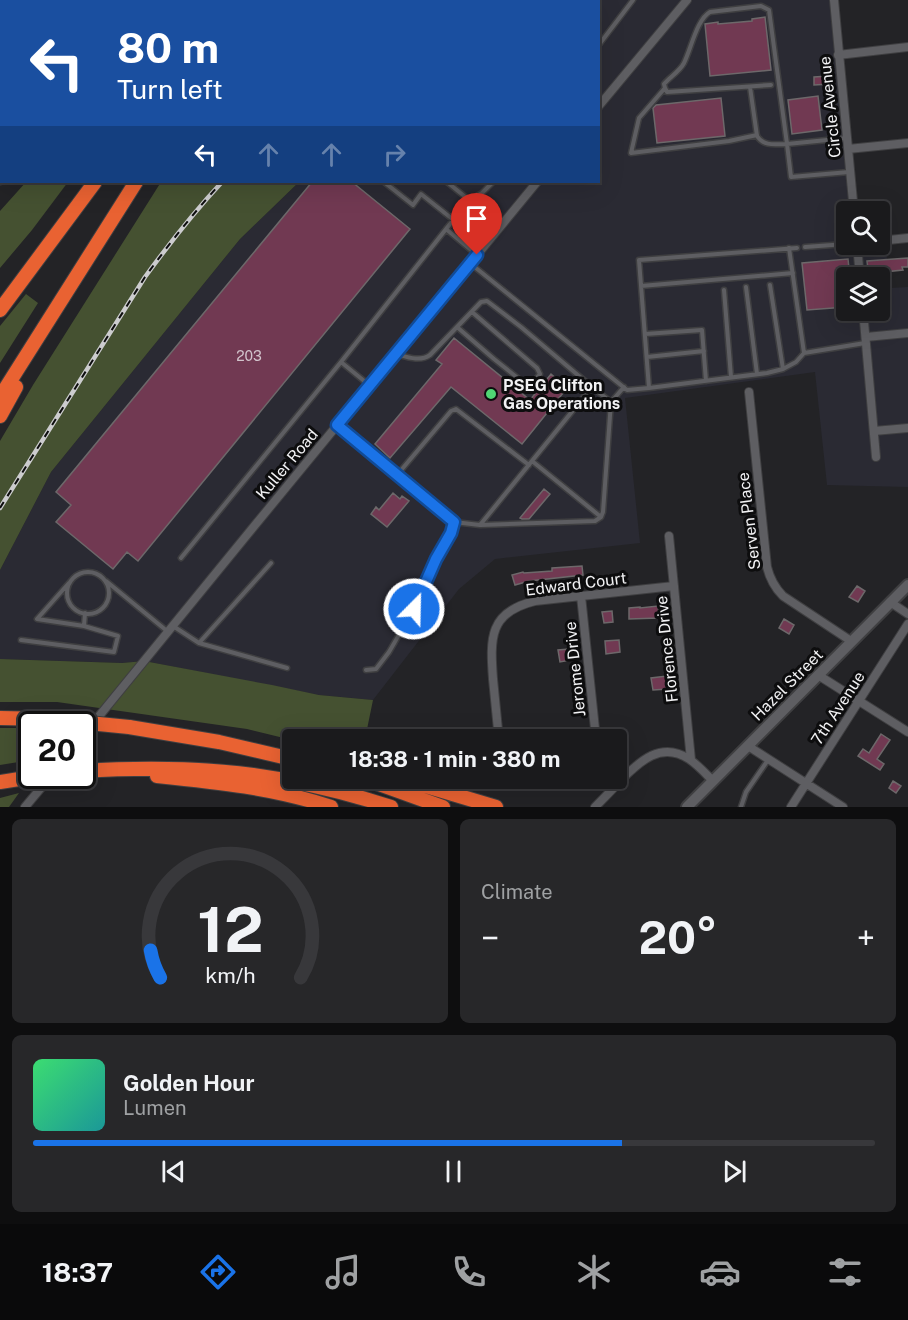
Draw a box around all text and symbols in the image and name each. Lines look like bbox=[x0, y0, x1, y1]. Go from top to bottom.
text: 80 m bbox=[117, 23, 219, 72]
icon: left bbox=[18, 24, 96, 102]
street label: Circle Avenue bbox=[815, 55, 845, 159]
text: Turn left bbox=[117, 73, 223, 105]
icon: left bbox=[189, 138, 222, 171]
icon: ahead bbox=[252, 138, 285, 171]
icon: ahead bbox=[315, 138, 348, 171]
icon: right bbox=[378, 138, 411, 171]
pin bbox=[451, 193, 502, 255]
map controls bbox=[836, 201, 890, 321]
button: search bbox=[836, 201, 890, 255]
icon: arrive bbox=[460, 202, 493, 235]
button: layers bbox=[836, 267, 890, 321]
house number: 203 bbox=[236, 348, 262, 364]
place label: PSEG Clifton Gas Operations bbox=[503, 376, 620, 413]
marker: PSEG Clifton Gas Operations bbox=[484, 387, 498, 401]
street label: Kuller Road bbox=[252, 425, 322, 503]
street label: Serven Place bbox=[734, 471, 764, 571]
street label: Edward Court bbox=[524, 568, 628, 600]
position arrow bbox=[382, 577, 446, 641]
street label: Florence Drive bbox=[652, 595, 682, 703]
street label: Jerome Drive bbox=[561, 621, 589, 717]
street label: Hazel Street bbox=[747, 645, 827, 725]
street label: 7th Avenue bbox=[807, 668, 869, 748]
speed limit sign: 20 bbox=[18, 711, 96, 789]
text: 18:38 · 1 min · 380 m bbox=[349, 746, 560, 772]
text: Climate bbox=[481, 880, 553, 904]
text: 12 bbox=[197, 893, 263, 966]
text: 20° bbox=[639, 911, 717, 964]
text: − bbox=[481, 919, 499, 957]
text: + bbox=[857, 919, 875, 957]
text: km/h bbox=[205, 963, 255, 988]
text: Golden Hour bbox=[123, 1070, 254, 1096]
text: Lumen bbox=[123, 1096, 187, 1120]
icon: previous bbox=[157, 1155, 190, 1188]
icon: pause bbox=[437, 1155, 470, 1188]
icon: next bbox=[718, 1155, 751, 1188]
icon: directions bbox=[197, 1251, 239, 1293]
icon: music bbox=[322, 1251, 364, 1293]
icon: phone bbox=[448, 1251, 490, 1293]
icon: climate bbox=[573, 1251, 615, 1293]
icon: car bbox=[699, 1251, 741, 1293]
icon: filters bbox=[824, 1251, 866, 1293]
text: 18:37 bbox=[42, 1256, 113, 1288]

